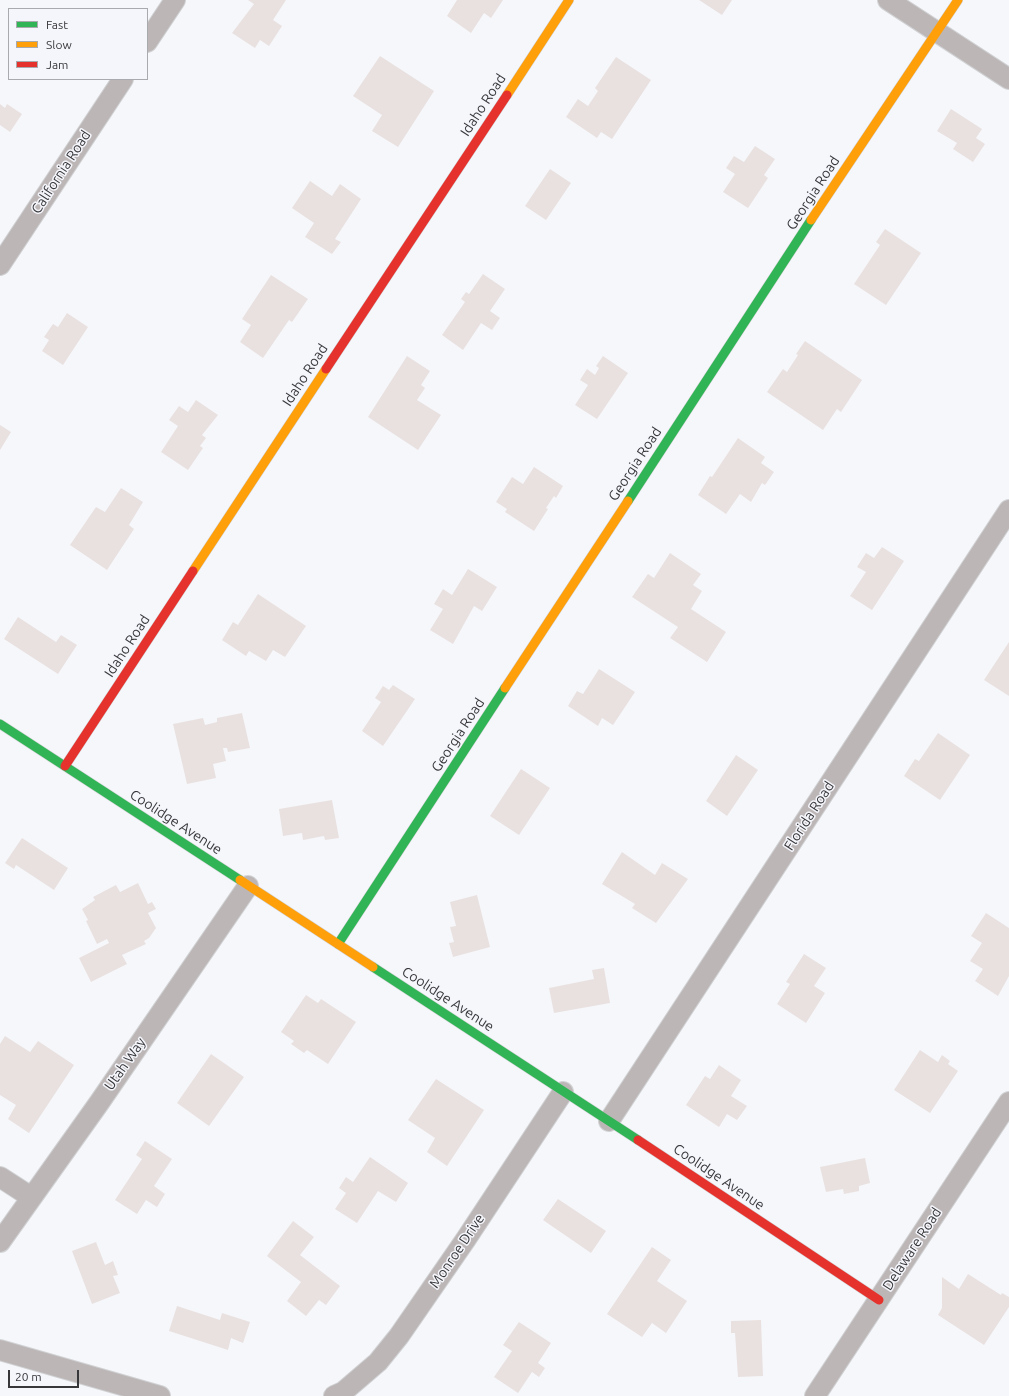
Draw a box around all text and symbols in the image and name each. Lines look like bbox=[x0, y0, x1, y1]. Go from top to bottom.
legend bbox=[8, 8, 148, 80]
text: Fast bbox=[46, 18, 68, 31]
text: Slow bbox=[46, 38, 72, 51]
text: Jam bbox=[46, 58, 68, 71]
street label: Idaho Road bbox=[457, 71, 509, 139]
street label: California Road bbox=[28, 127, 94, 217]
street label: Georgia Road bbox=[783, 153, 843, 233]
street label: Idaho Road bbox=[279, 341, 331, 409]
street label: Georgia Road bbox=[605, 424, 665, 504]
street label: Idaho Road bbox=[101, 612, 153, 680]
street label: Georgia Road bbox=[428, 695, 488, 775]
street label: Florida Road bbox=[780, 778, 838, 854]
street label: Coolidge Avenue bbox=[127, 786, 225, 858]
street label: Coolidge Avenue bbox=[399, 963, 497, 1035]
street label: Utah Way bbox=[101, 1035, 149, 1093]
street label: Coolidge Avenue bbox=[670, 1140, 768, 1214]
street label: Delaware Road bbox=[879, 1205, 945, 1293]
street label: Monroe Drive bbox=[426, 1211, 488, 1291]
scale bar bbox=[10, 1362, 81, 1388]
text: 20 m bbox=[15, 1370, 42, 1383]

